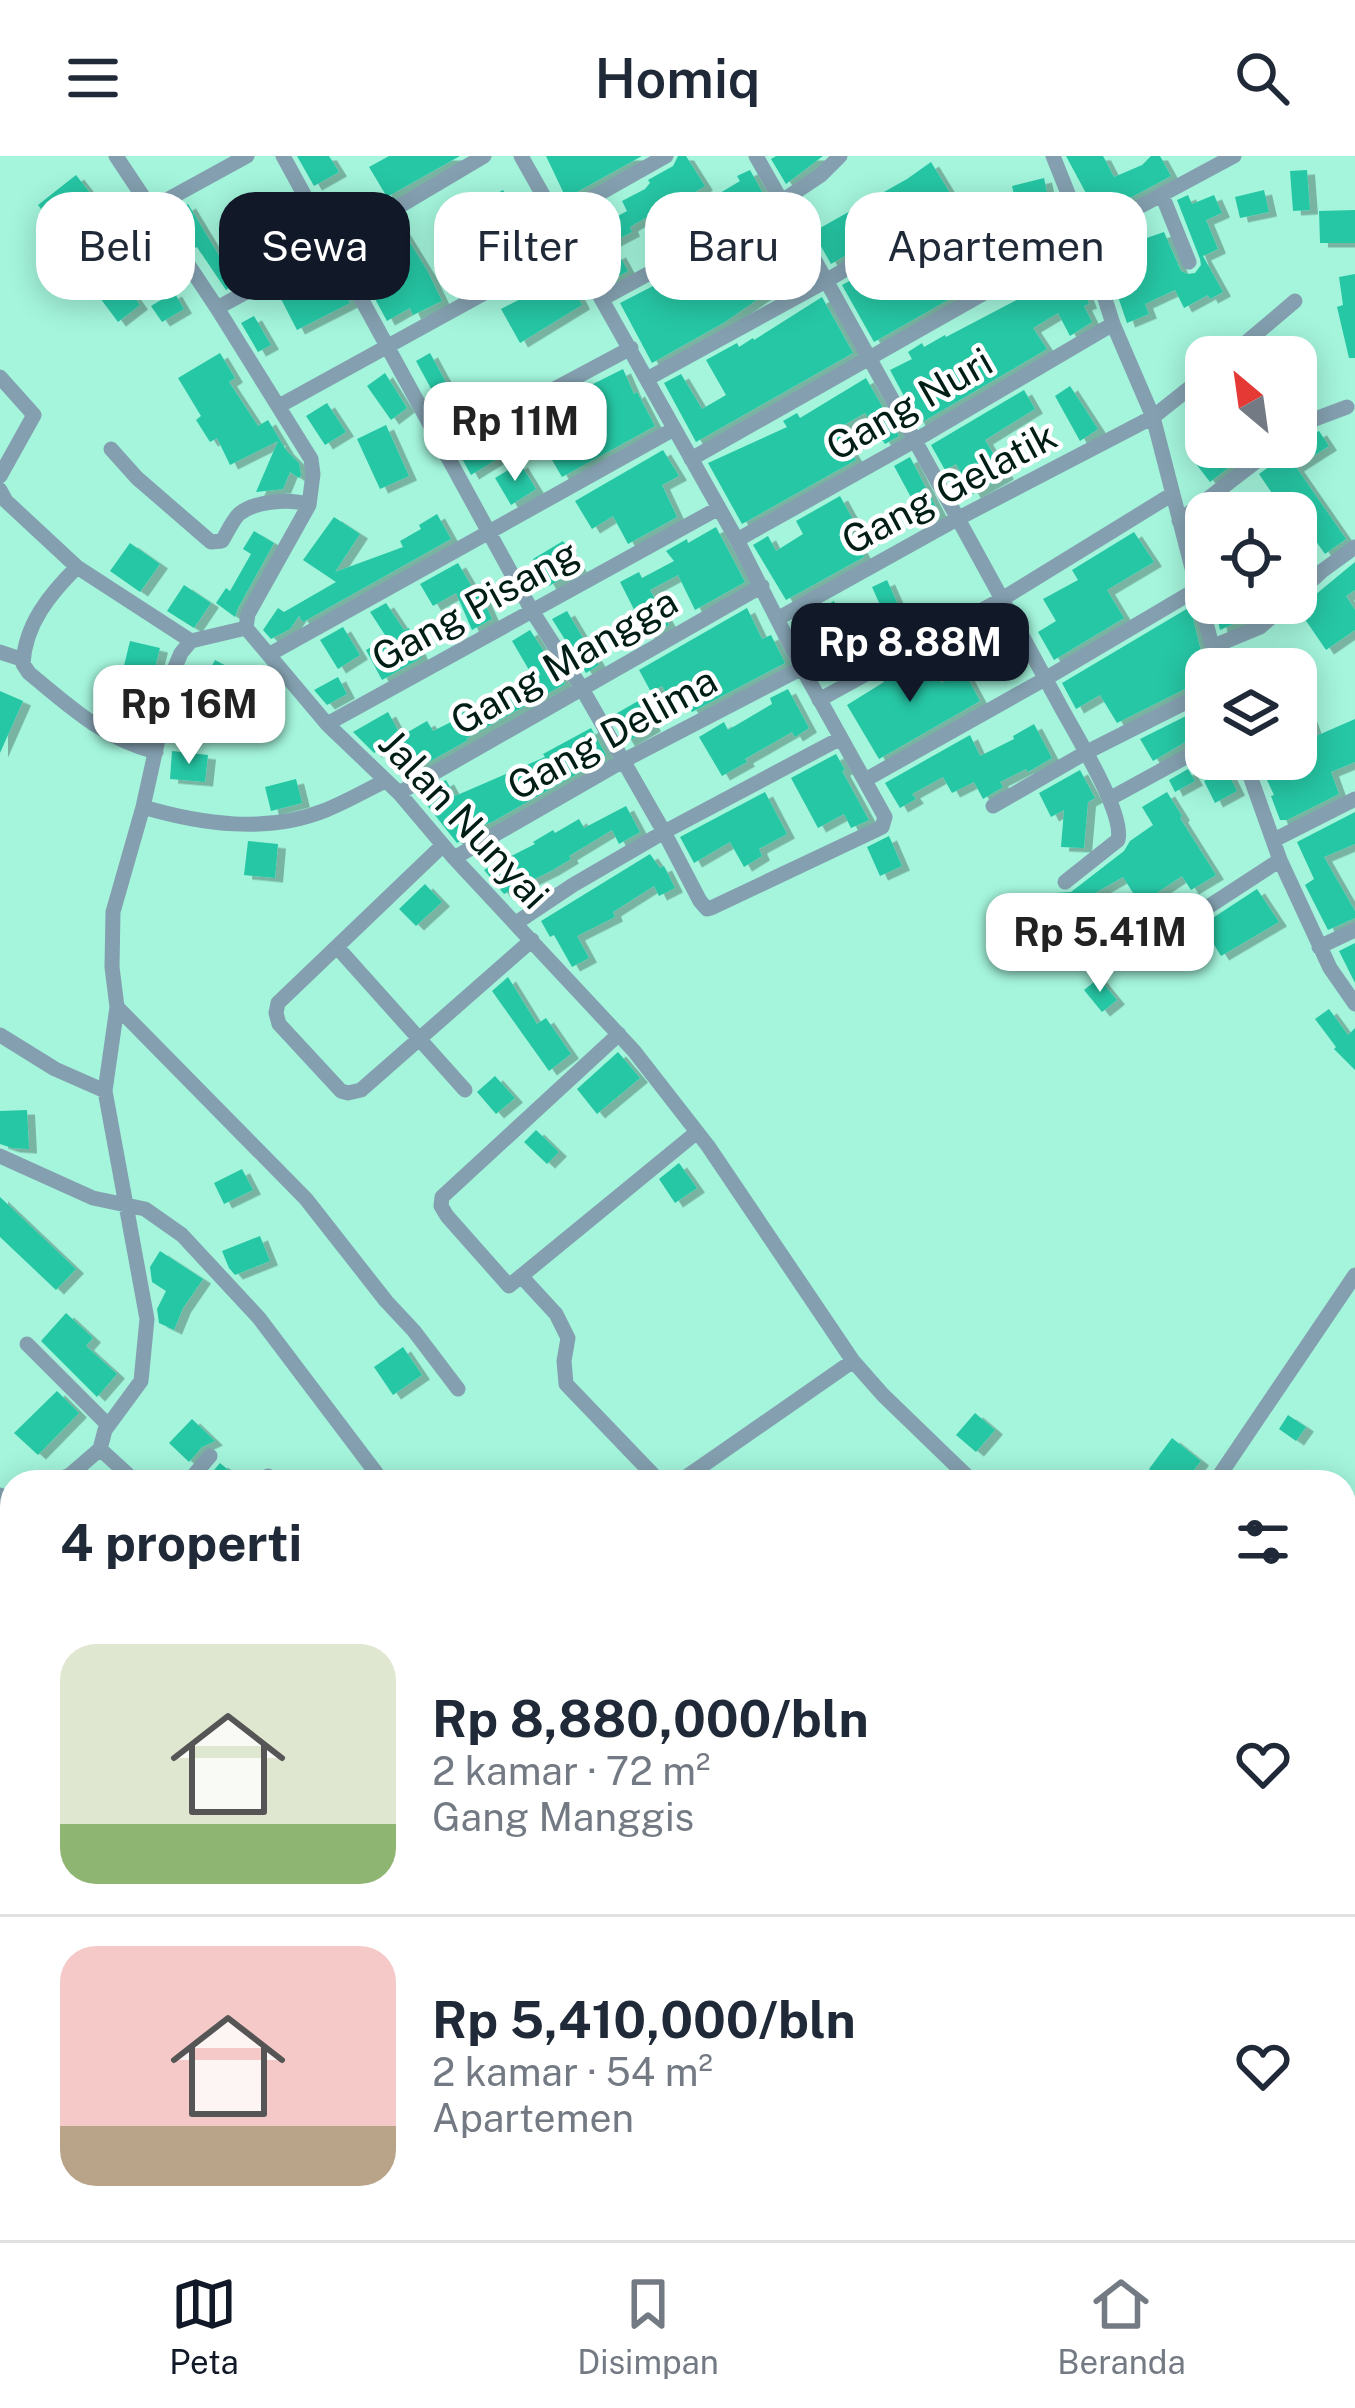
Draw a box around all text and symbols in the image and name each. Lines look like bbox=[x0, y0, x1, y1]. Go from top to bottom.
icon: menu bbox=[60, 45, 126, 111]
icon: search bbox=[1229, 45, 1295, 111]
text: Homiq bbox=[595, 47, 760, 110]
chip: Beli bbox=[36, 192, 195, 300]
chip: Sewa bbox=[219, 192, 410, 300]
chip: Filter bbox=[434, 192, 621, 300]
chip: Baru bbox=[645, 192, 821, 300]
chip: Apartemen bbox=[845, 192, 1147, 300]
north arrow bbox=[1185, 336, 1317, 468]
map controls bbox=[1185, 336, 1317, 780]
street label: Gang Nuri bbox=[818, 338, 1000, 470]
pin: Rp 11M bbox=[417, 382, 613, 484]
text: Rp 11M bbox=[451, 398, 579, 444]
street label: Gang Gelatik bbox=[834, 412, 1064, 564]
button: locate bbox=[1185, 492, 1317, 624]
street label: Gang Pisang bbox=[364, 529, 586, 681]
street label: Gang Mangga bbox=[443, 578, 685, 744]
pin: Rp 8.88M bbox=[786, 603, 1034, 705]
text: Rp 8.88M bbox=[818, 619, 1002, 665]
button: layers bbox=[1185, 648, 1317, 780]
street label: Gang Delima bbox=[499, 657, 725, 809]
pin: Rp 16M bbox=[91, 665, 287, 767]
text: Rp 16M bbox=[120, 681, 258, 727]
street label: Jalan Nunyai bbox=[370, 720, 558, 918]
pin: Rp 5.41M bbox=[976, 893, 1224, 995]
text: Rp 5.41M bbox=[1013, 909, 1187, 955]
icon: filters bbox=[1230, 1509, 1296, 1575]
text: 4 properti bbox=[60, 1513, 302, 1572]
text: Rp 8,880,000/bln bbox=[432, 1689, 869, 1748]
icon: home bbox=[156, 1692, 300, 1836]
icon: heart bbox=[1230, 1731, 1296, 1797]
text: 2 kamar · 72 m² bbox=[432, 1748, 710, 1794]
text: Gang Manggis bbox=[432, 1794, 694, 1840]
text: Rp 5,410,000/bln bbox=[432, 1990, 856, 2049]
icon: home bbox=[156, 1994, 300, 2138]
icon: heart bbox=[1230, 2033, 1296, 2099]
text: 2 kamar · 54 m² bbox=[432, 2049, 713, 2095]
text: Apartemen bbox=[432, 2095, 634, 2141]
tab: Peta bbox=[169, 2271, 239, 2381]
tab: Disimpan bbox=[577, 2271, 719, 2381]
tab: Beranda bbox=[1057, 2271, 1186, 2381]

